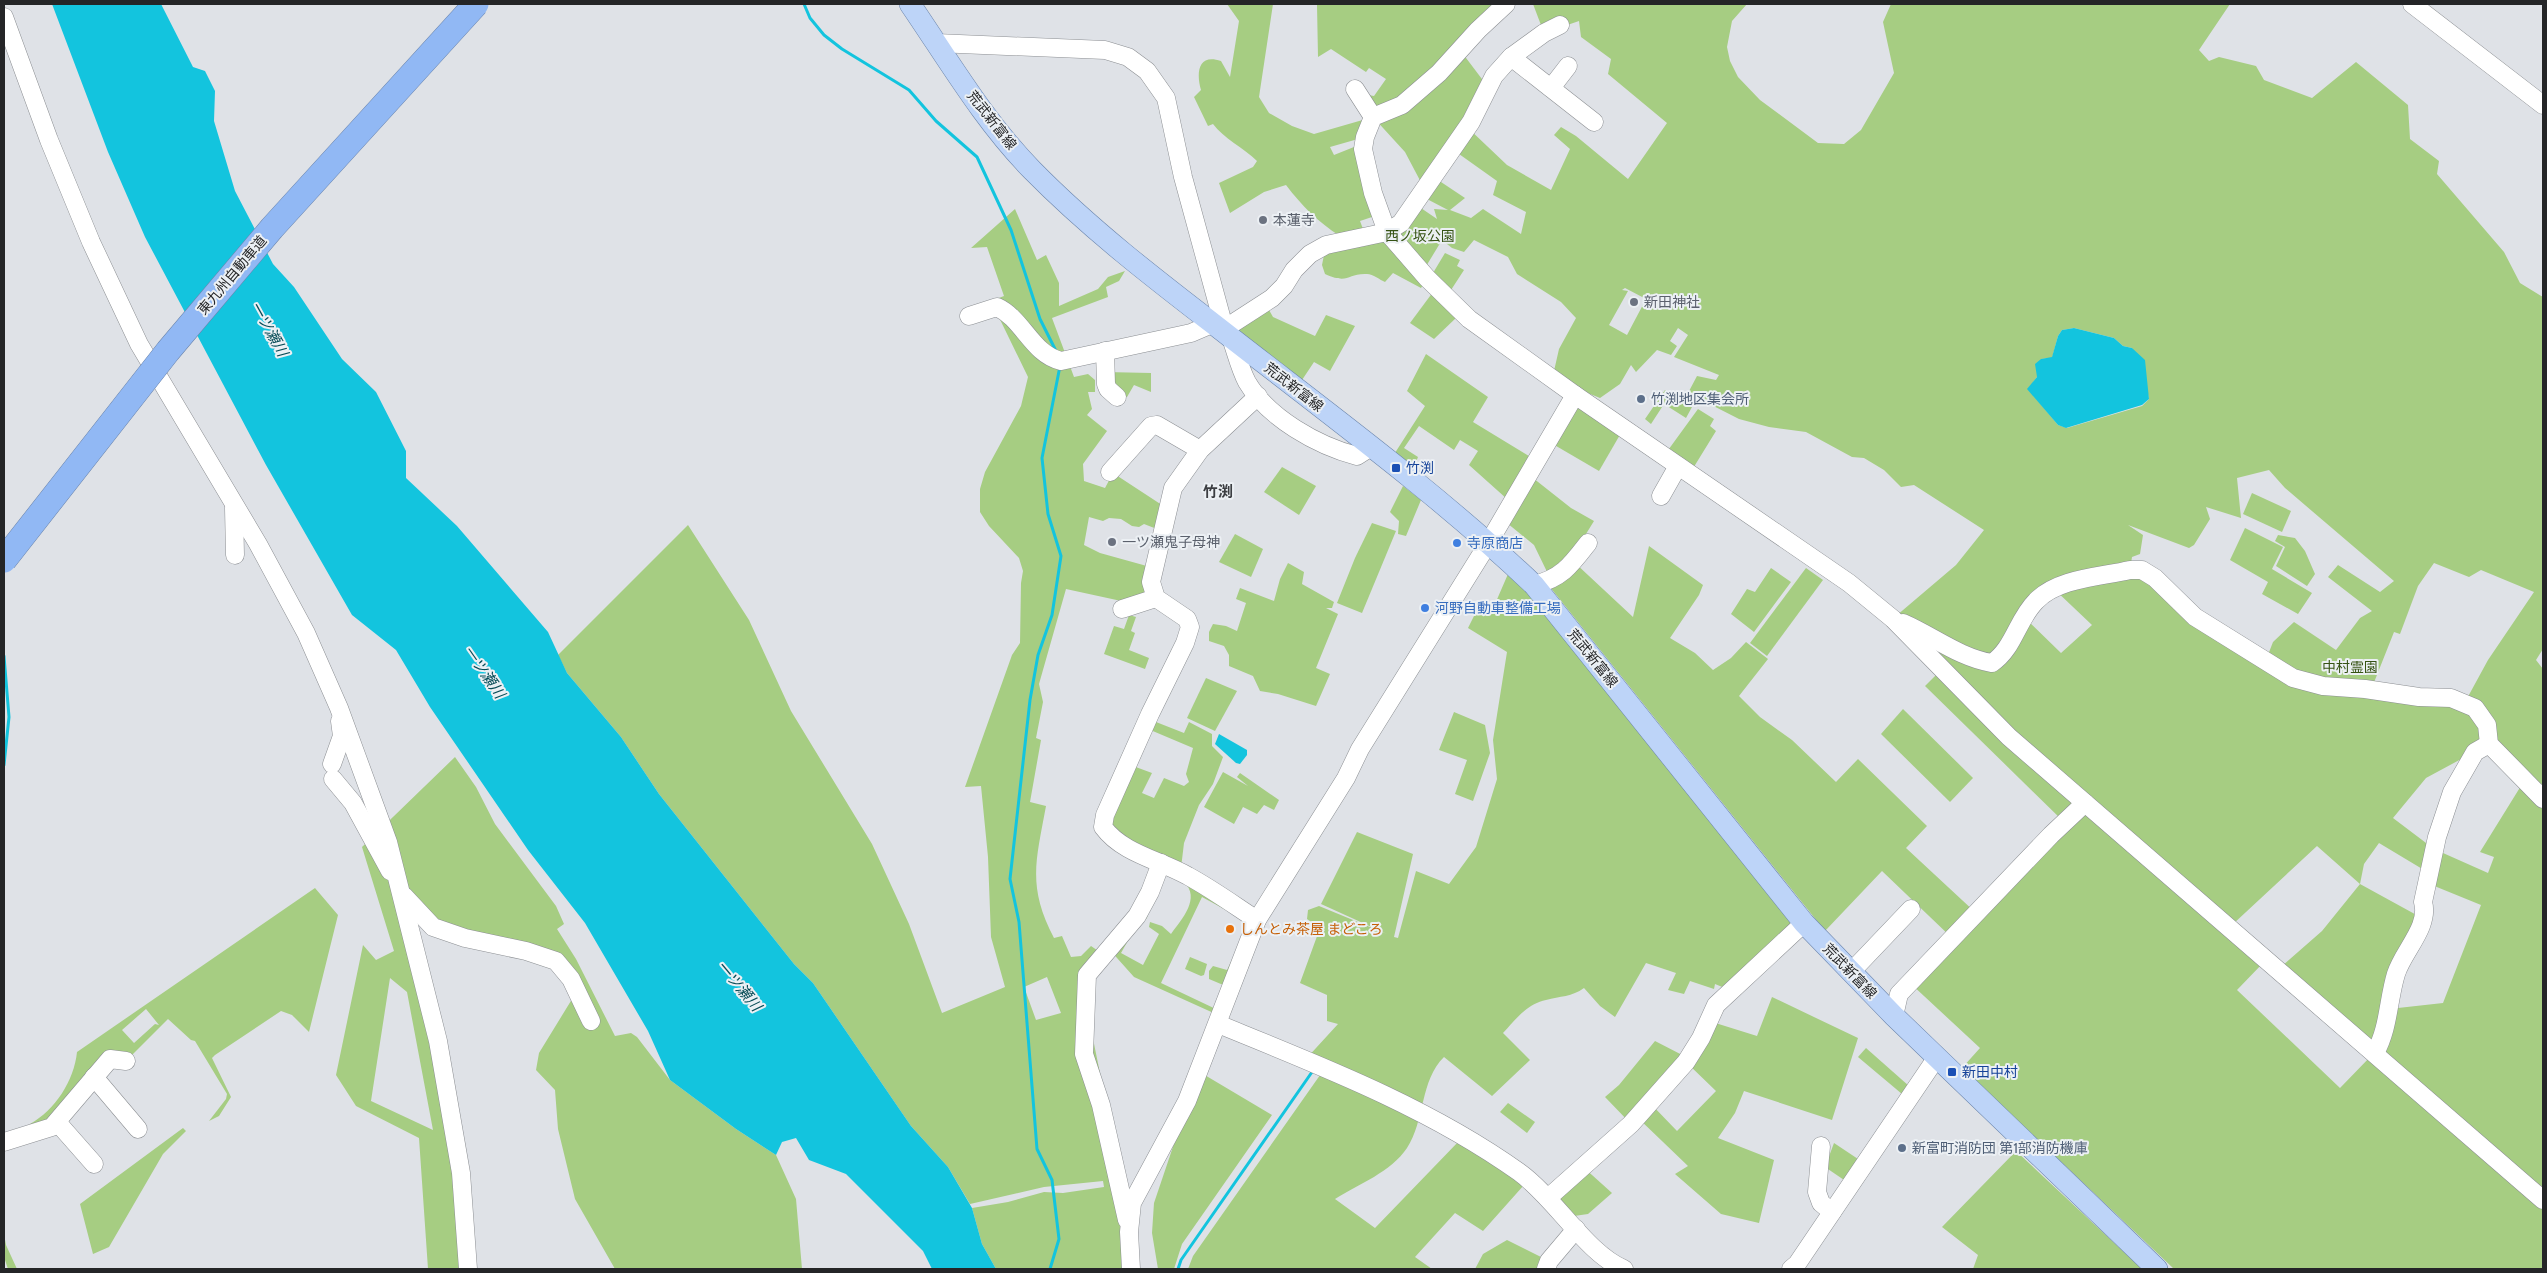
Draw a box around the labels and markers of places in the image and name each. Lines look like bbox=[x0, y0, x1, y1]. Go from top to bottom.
place label: 本蓮寺 bbox=[1273, 211, 1315, 229]
marker: 本蓮寺 bbox=[1257, 214, 1269, 226]
place label: 新田神社 bbox=[1644, 293, 1700, 311]
marker: 新田神社 bbox=[1628, 296, 1640, 308]
place label: 竹渕地区集会所 bbox=[1651, 390, 1749, 408]
marker: 竹渕地区集会所 bbox=[1635, 393, 1647, 405]
place label: 竹渕 bbox=[1406, 459, 1434, 477]
marker: 竹渕 bbox=[1390, 462, 1402, 474]
place label: 一ツ瀬鬼子母神 bbox=[1122, 533, 1220, 551]
place label: 寺原商店 bbox=[1467, 534, 1523, 552]
marker: 一ツ瀬鬼子母神 bbox=[1106, 536, 1118, 548]
marker: 寺原商店 bbox=[1451, 537, 1463, 549]
place label: 河野自動車整備工場 bbox=[1435, 599, 1561, 617]
marker: 河野自動車整備工場 bbox=[1419, 602, 1431, 614]
place label: しんとみ茶屋 まどころ bbox=[1240, 920, 1383, 938]
marker: しんとみ茶屋 まどころ bbox=[1224, 923, 1236, 935]
place label: 新田中村 bbox=[1962, 1063, 2018, 1081]
marker: 新田中村 bbox=[1946, 1066, 1958, 1078]
place label: 新富町消防団 第1部消防機庫 bbox=[1912, 1139, 2088, 1157]
marker: 新富町消防団 第1部消防機庫 bbox=[1896, 1142, 1908, 1154]

